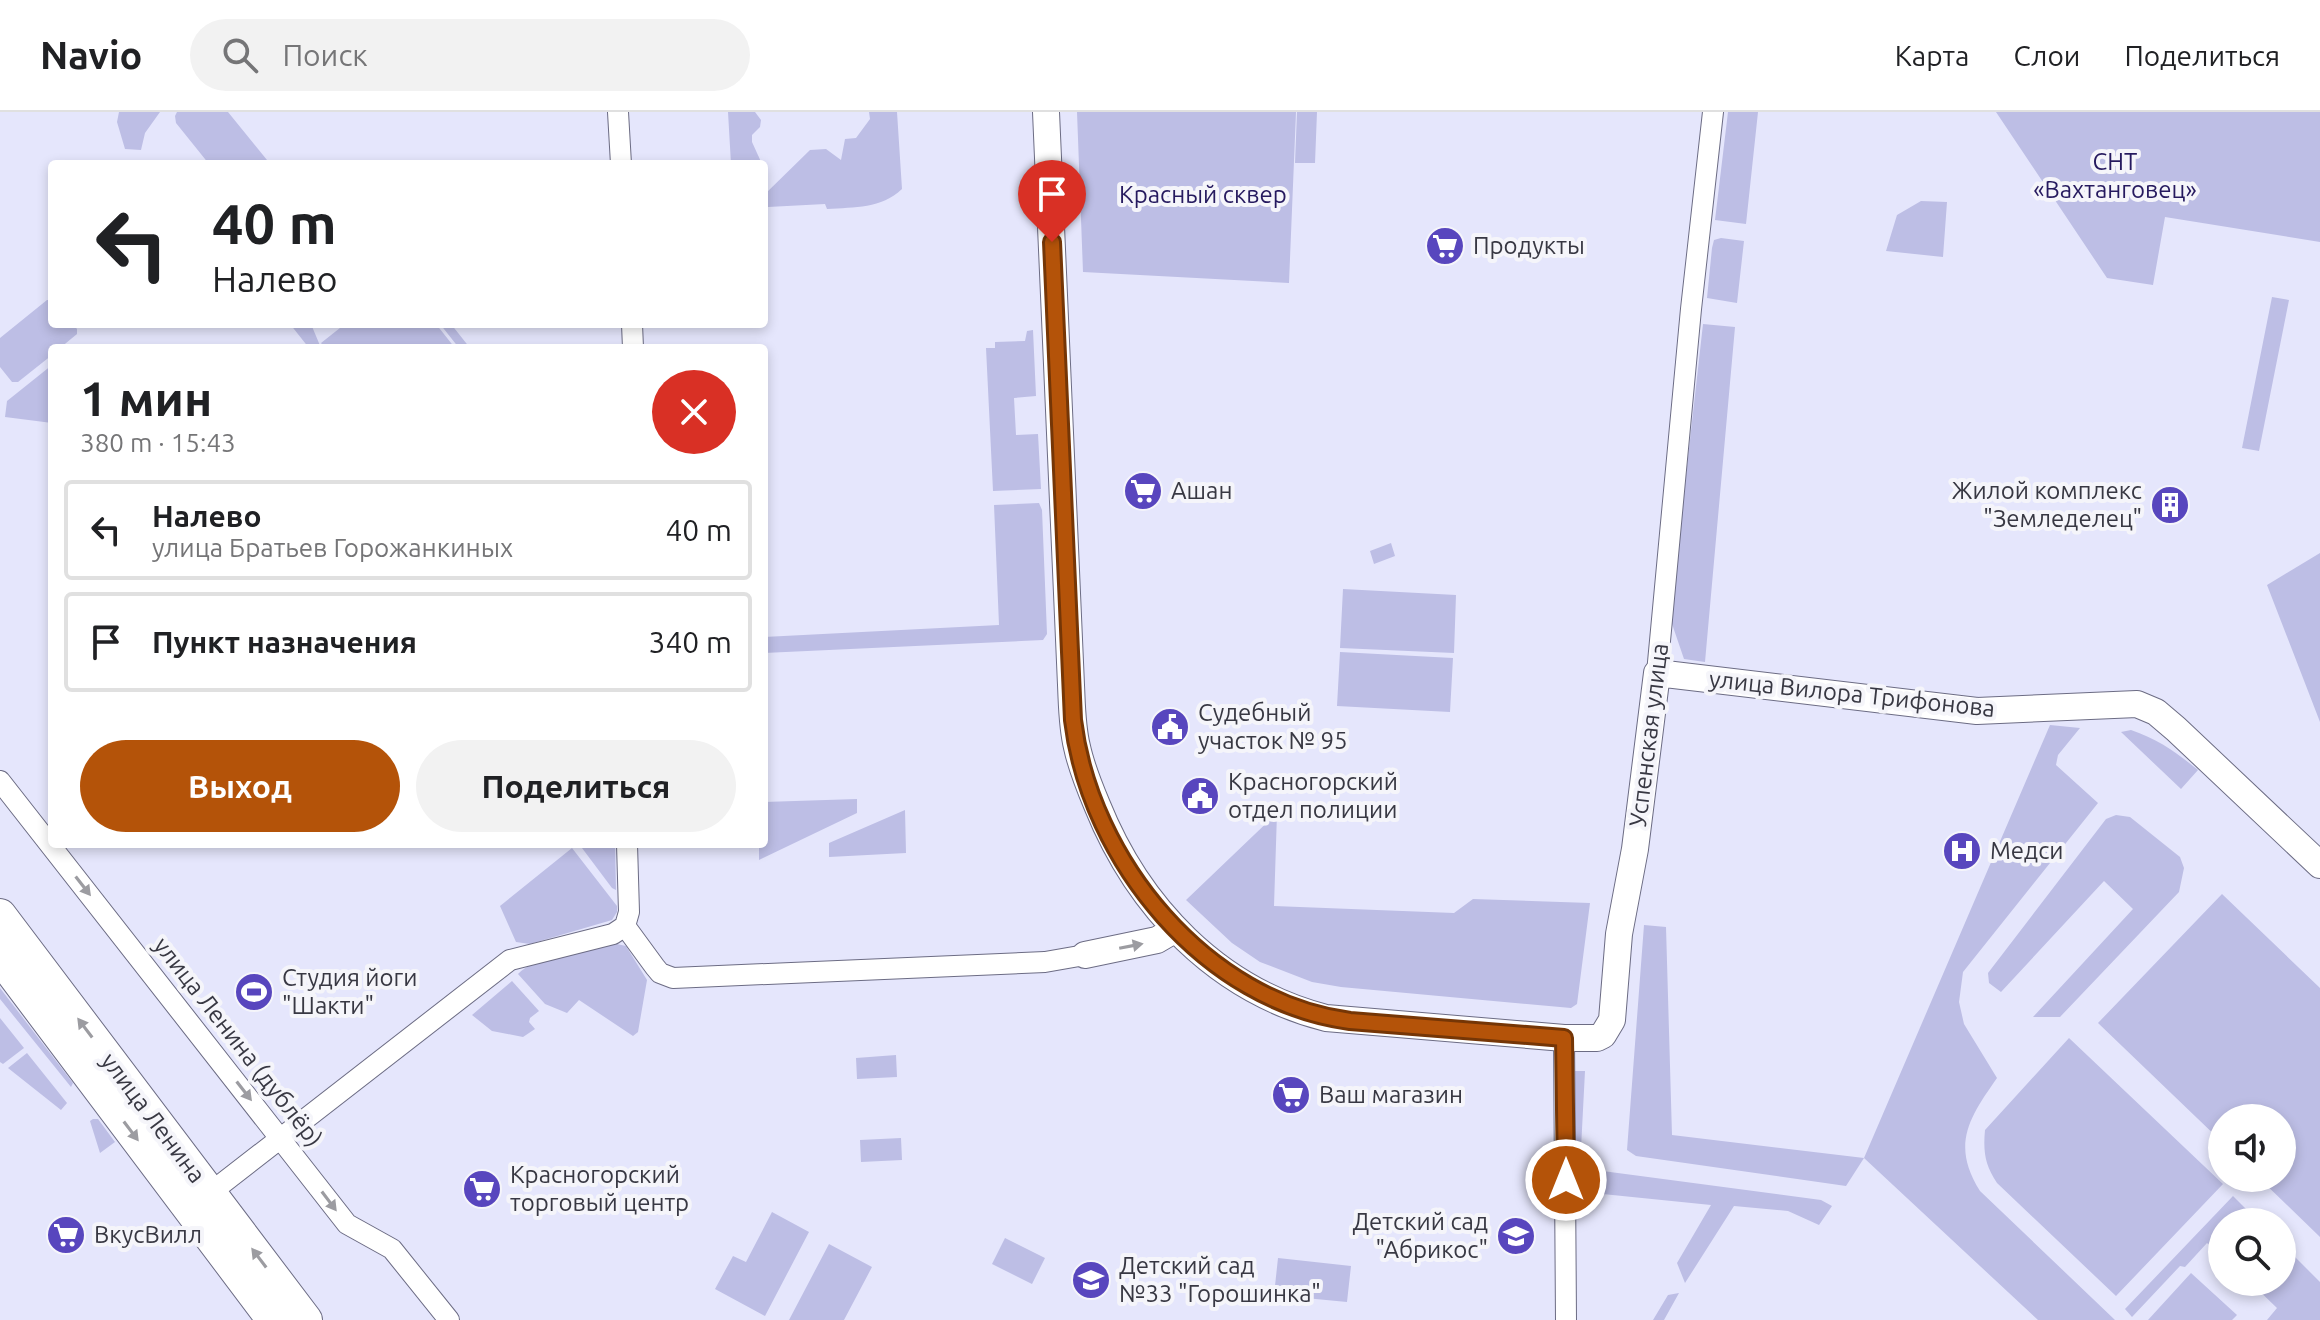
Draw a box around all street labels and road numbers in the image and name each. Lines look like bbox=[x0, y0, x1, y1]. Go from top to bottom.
street label: Успенская улица bbox=[1624, 641, 1673, 828]
street label: улица Вилора Трифонова bbox=[1708, 665, 1996, 722]
street label: улица Ленина (дублёр) bbox=[147, 932, 329, 1152]
street label: улица Ленина bbox=[95, 1047, 211, 1189]

